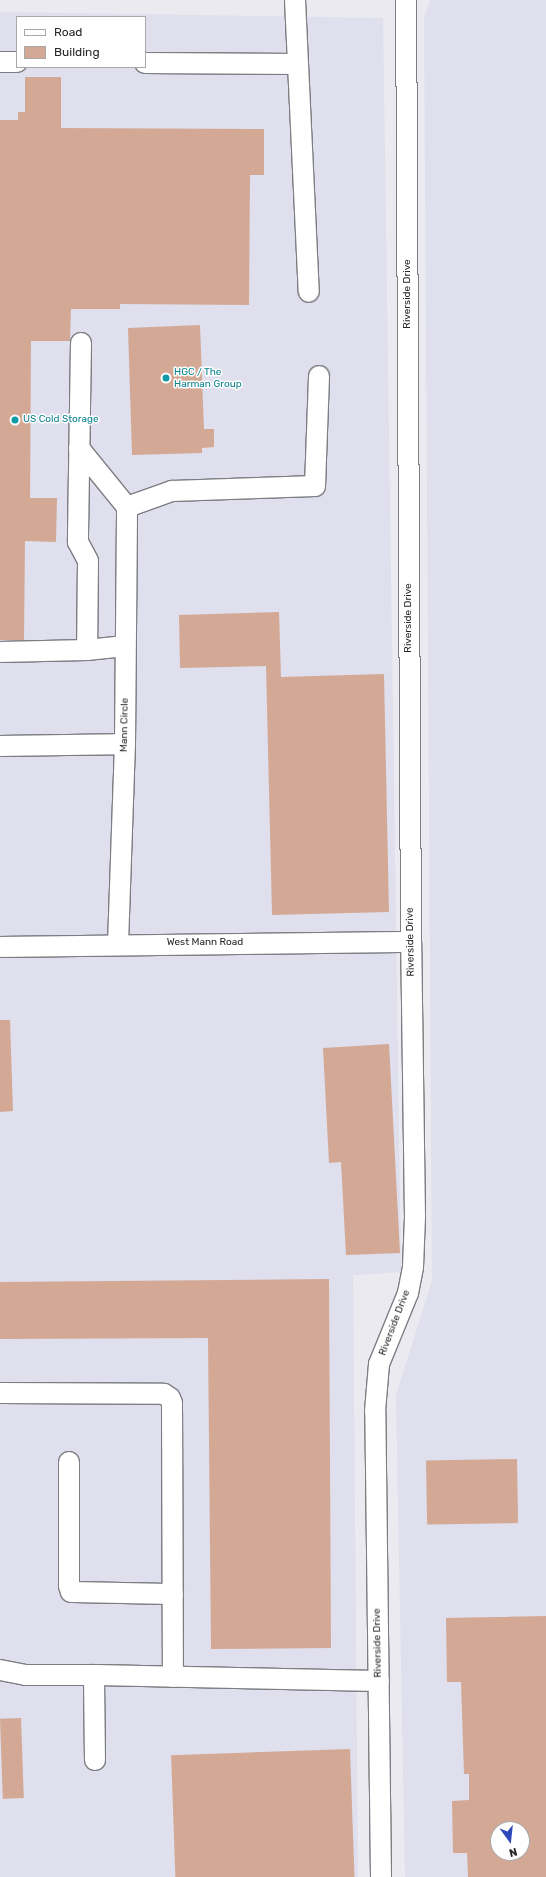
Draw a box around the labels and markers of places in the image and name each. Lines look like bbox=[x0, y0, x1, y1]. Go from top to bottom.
place label: HGC / The Harman Group bbox=[174, 366, 242, 390]
marker: HGC / The Harman Group bbox=[161, 373, 171, 383]
place label: US Cold Storage bbox=[23, 414, 99, 426]
marker: US Cold Storage bbox=[10, 415, 20, 425]

